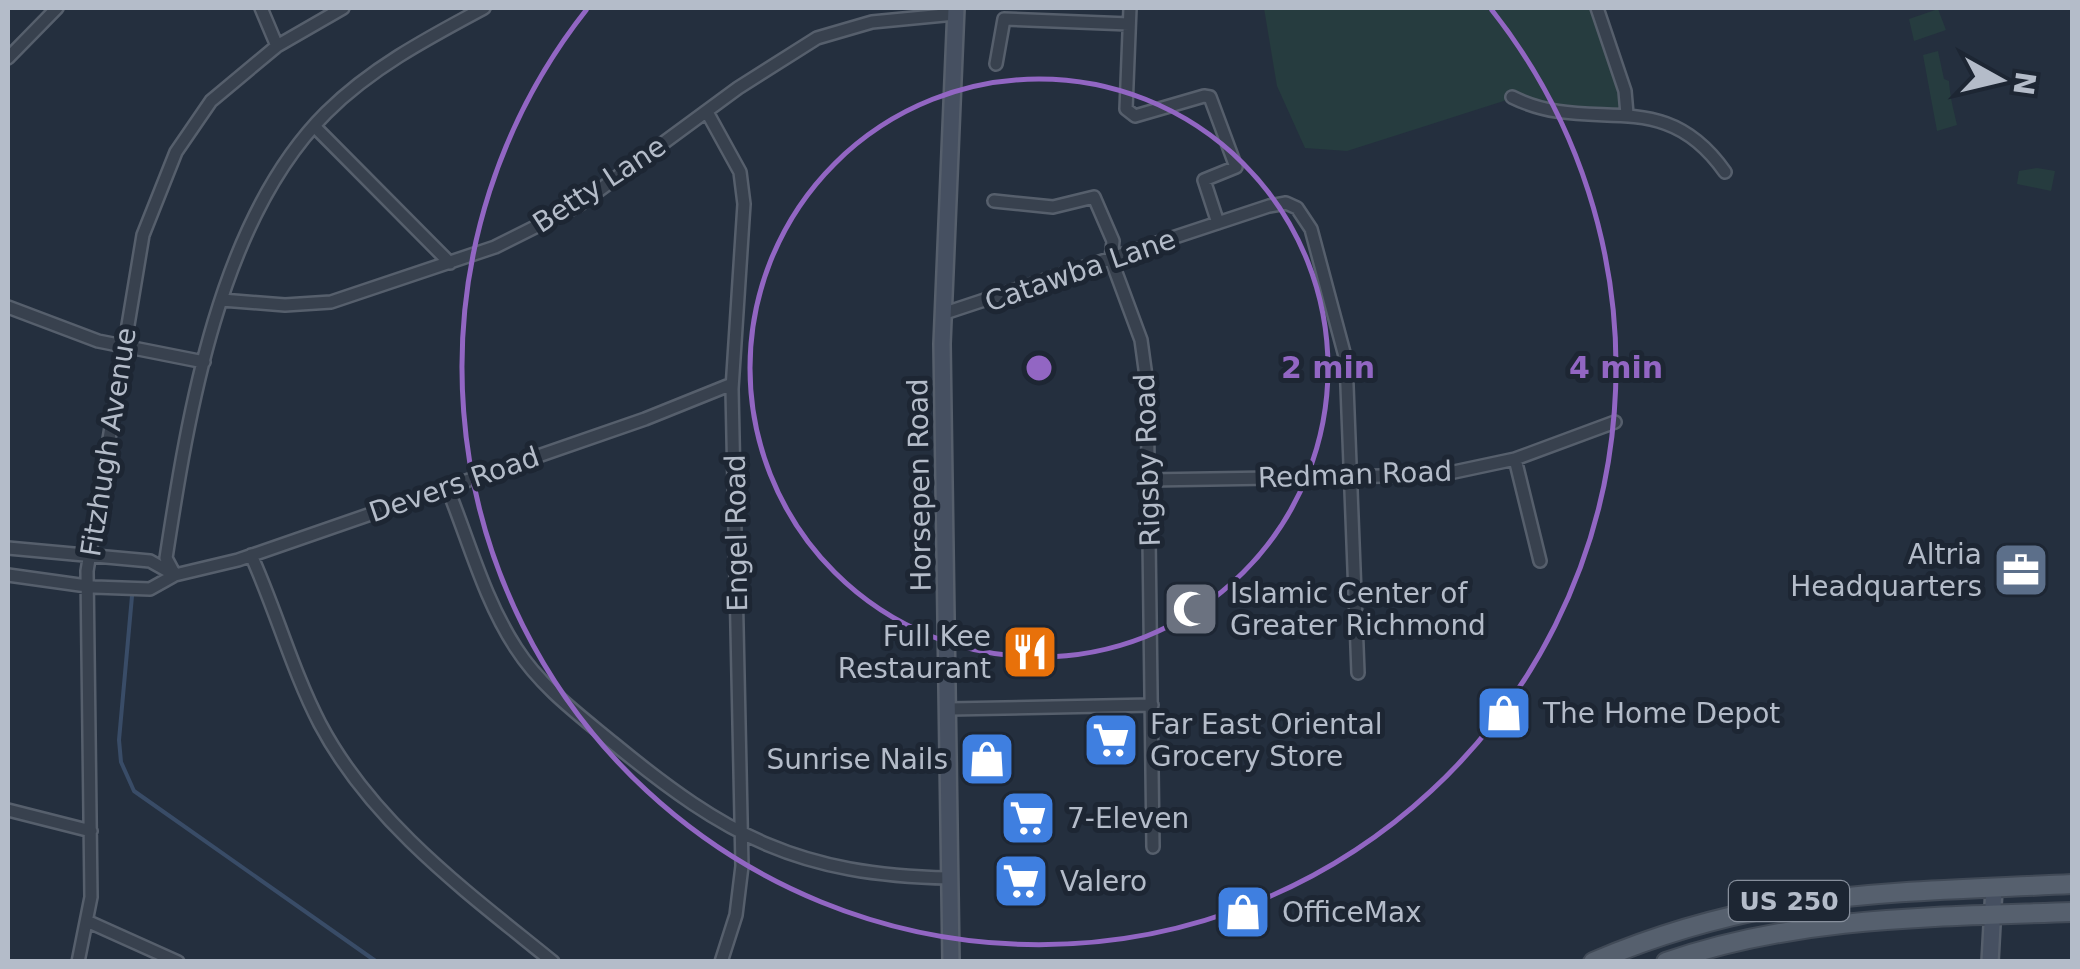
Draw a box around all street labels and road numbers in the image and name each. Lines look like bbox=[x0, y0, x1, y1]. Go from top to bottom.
street label: Betty Lane bbox=[527, 129, 672, 240]
street label: Catawba Lane bbox=[981, 222, 1180, 319]
street label: Fitzhugh Avenue bbox=[74, 325, 143, 559]
street label: Rigsby Road bbox=[1128, 373, 1167, 547]
street label: Horsepen Road bbox=[901, 378, 938, 592]
street label: Devers Road bbox=[365, 440, 544, 529]
street label: Engel Road bbox=[719, 454, 754, 612]
street label: Redman Road bbox=[1257, 455, 1453, 494]
road number: US 250 bbox=[1729, 881, 1849, 921]

